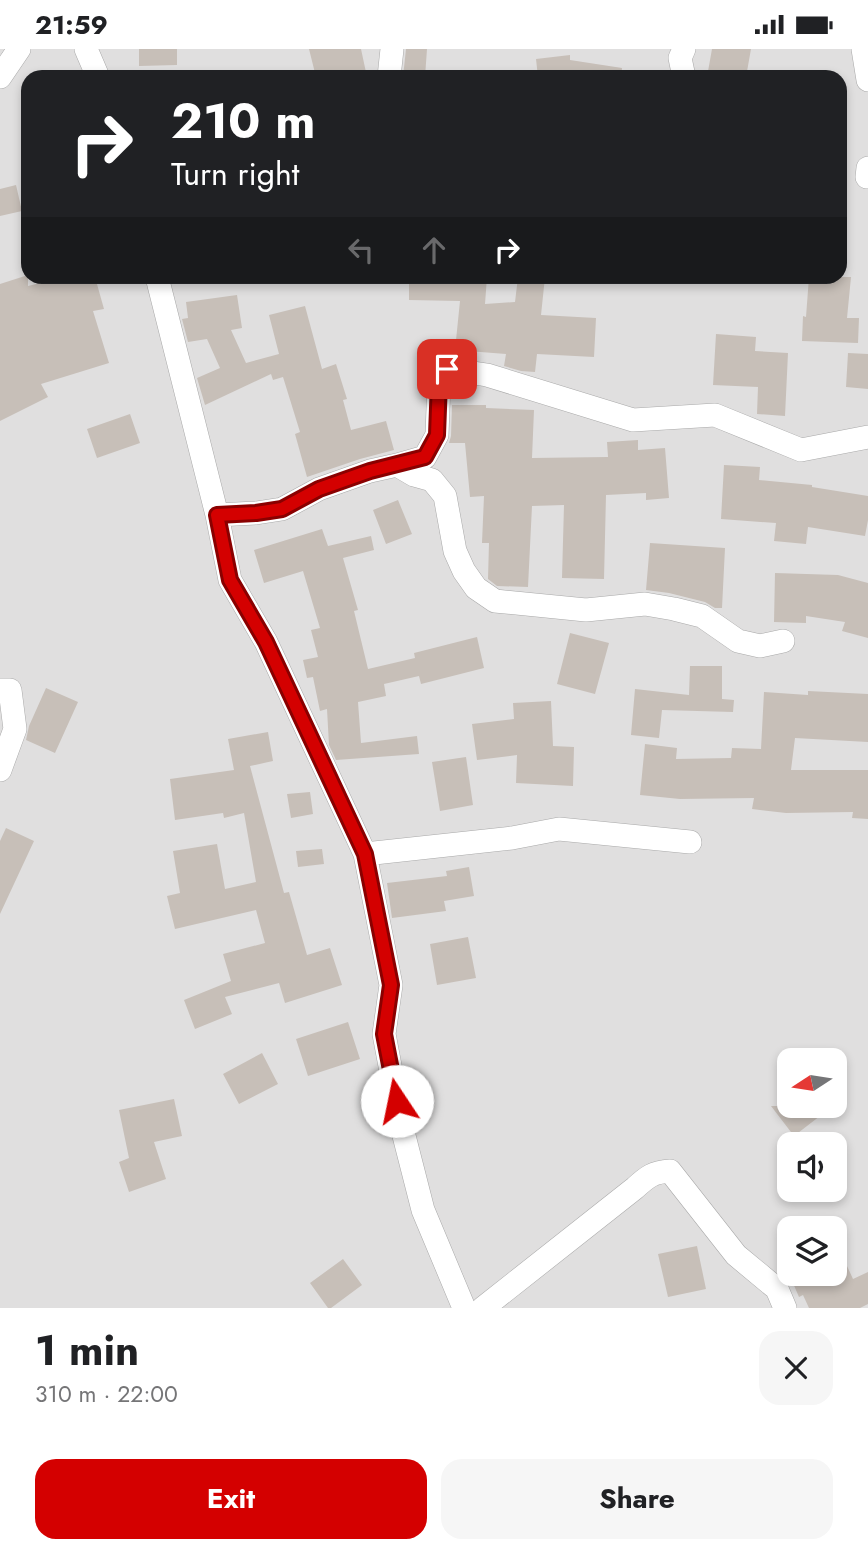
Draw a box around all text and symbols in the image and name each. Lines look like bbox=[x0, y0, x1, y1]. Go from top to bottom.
text: 21:59 bbox=[35, 6, 108, 44]
text: 210 m bbox=[171, 86, 315, 156]
icon: right bbox=[56, 98, 147, 189]
text: Turn right bbox=[171, 151, 300, 197]
icon: left bbox=[342, 231, 380, 269]
icon: ahead bbox=[415, 231, 453, 269]
icon: right bbox=[488, 231, 526, 269]
pin bbox=[417, 339, 477, 399]
icon: arrive bbox=[428, 350, 466, 388]
north arrow bbox=[777, 1048, 847, 1118]
map controls bbox=[777, 1048, 847, 1286]
position arrow bbox=[360, 1064, 434, 1138]
button: sound bbox=[777, 1132, 847, 1202]
button: layers bbox=[777, 1216, 847, 1286]
text: 1 min bbox=[35, 1320, 139, 1381]
button: close bbox=[759, 1331, 833, 1405]
text: 310 m · 22:00 bbox=[35, 1377, 178, 1411]
button: Exit bbox=[35, 1459, 427, 1539]
button: Share bbox=[441, 1459, 833, 1539]

